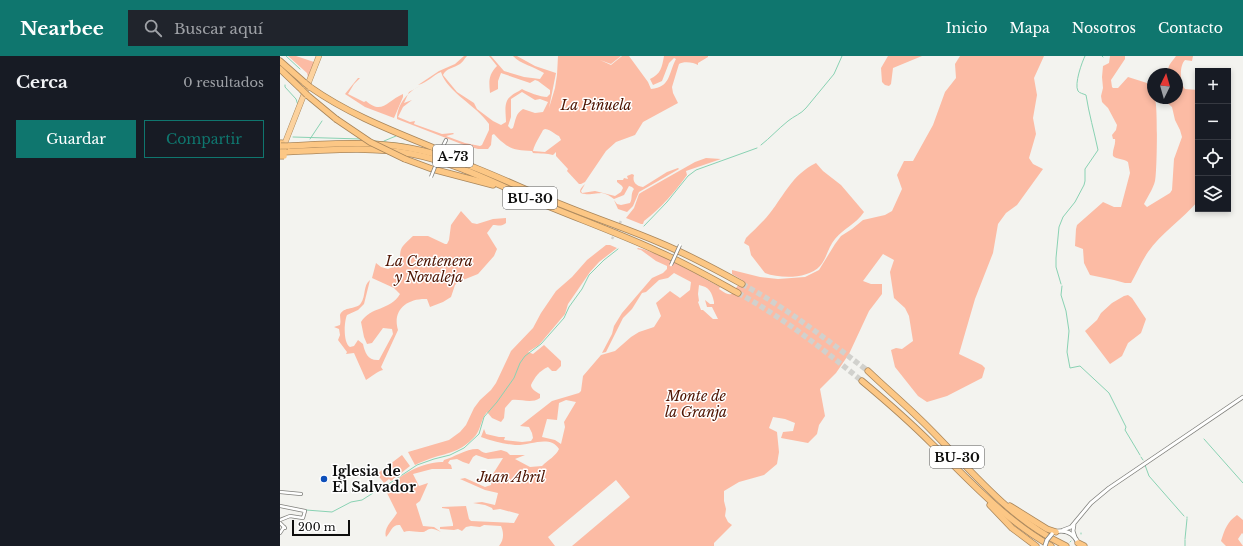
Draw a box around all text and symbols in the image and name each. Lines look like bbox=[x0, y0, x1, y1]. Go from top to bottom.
search box bbox=[128, 10, 408, 46]
text: Nearbee bbox=[20, 17, 104, 40]
icon: search bbox=[142, 17, 164, 39]
text: Buscar aquí bbox=[174, 19, 263, 38]
text: Inicio bbox=[946, 19, 987, 37]
text: Mapa bbox=[1009, 19, 1050, 37]
text: Nosotros bbox=[1072, 19, 1136, 37]
text: Contacto bbox=[1158, 19, 1223, 37]
north arrow bbox=[1147, 68, 1183, 104]
map controls bbox=[1195, 68, 1231, 212]
button: + bbox=[1195, 68, 1231, 104]
text: Cerca bbox=[16, 72, 68, 93]
text: 0 resultados bbox=[183, 74, 264, 91]
park label: La Piñuela bbox=[559, 96, 632, 114]
button: − bbox=[1195, 104, 1231, 140]
button: Guardar bbox=[16, 120, 136, 158]
button: Compartir bbox=[144, 120, 264, 158]
button: locate bbox=[1195, 140, 1231, 176]
road number: A-73 bbox=[433, 145, 473, 167]
button: layers bbox=[1195, 176, 1231, 212]
road number: BU-30 bbox=[503, 187, 557, 209]
park label: La Centenera y Novaleja bbox=[384, 252, 473, 286]
park label: Monte de la Granja bbox=[665, 387, 727, 421]
road number: BU-30 bbox=[930, 446, 984, 468]
place label: Iglesia de El Salvador bbox=[332, 462, 416, 496]
park label: Juan Abril bbox=[476, 468, 546, 486]
marker: Iglesia de El Salvador bbox=[319, 474, 329, 484]
scale bar bbox=[292, 518, 350, 537]
text: 200 m bbox=[298, 520, 335, 534]

